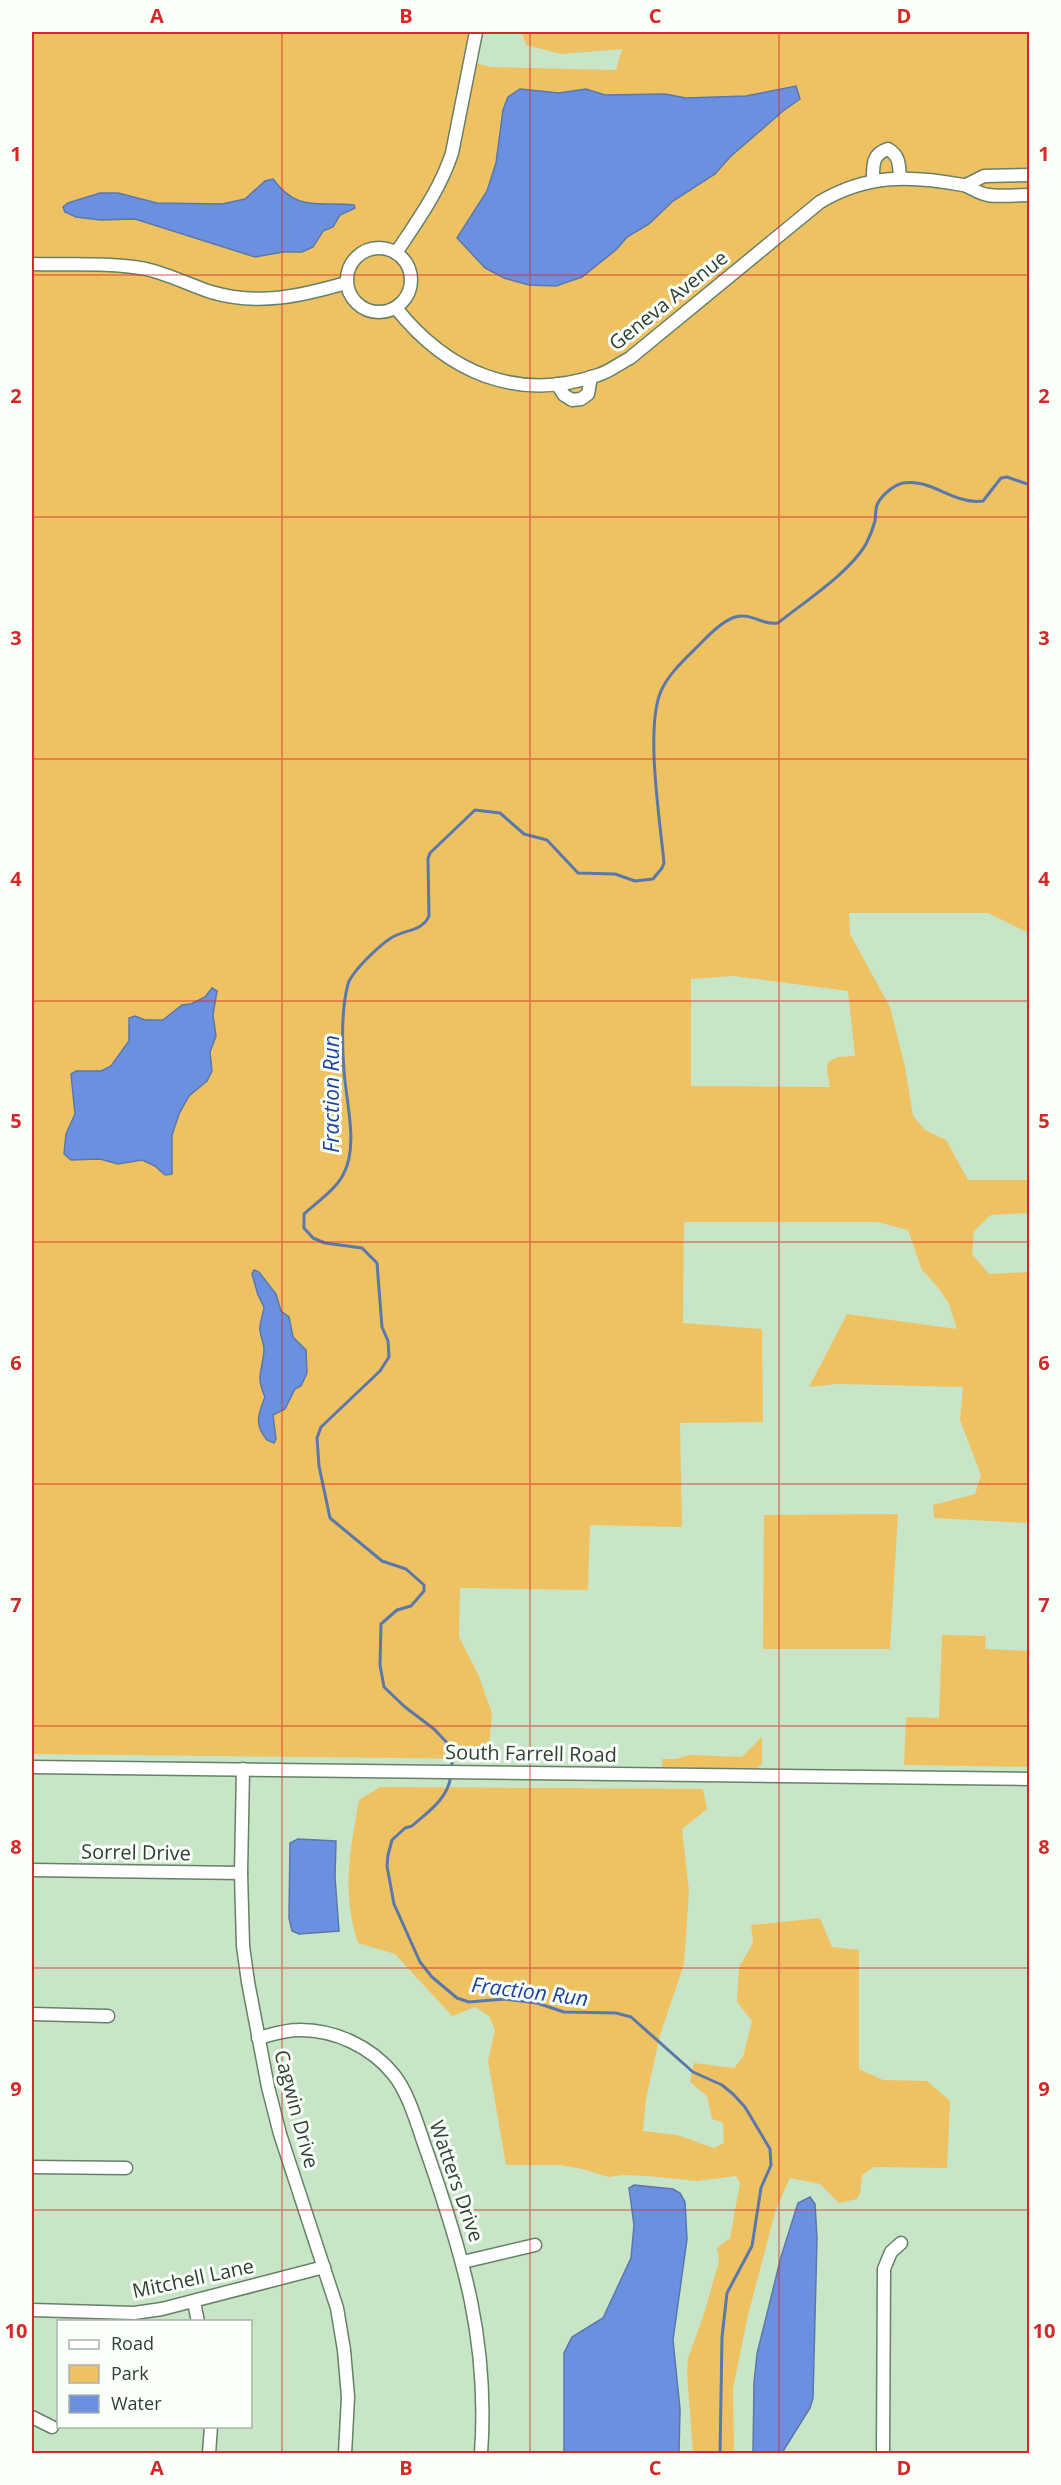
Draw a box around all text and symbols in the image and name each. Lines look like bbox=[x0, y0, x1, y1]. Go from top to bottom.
text: A bbox=[150, 2, 164, 29]
text: B bbox=[399, 2, 413, 29]
text: C bbox=[649, 2, 662, 29]
text: D bbox=[897, 2, 911, 29]
text: 1 bbox=[10, 140, 22, 167]
text: 1 bbox=[1038, 140, 1050, 167]
street label: Geneva Avenue bbox=[603, 244, 733, 356]
text: 2 bbox=[10, 382, 22, 409]
text: 2 bbox=[1038, 382, 1050, 409]
text: 3 bbox=[10, 624, 22, 651]
text: 3 bbox=[1038, 624, 1050, 651]
text: 4 bbox=[10, 865, 22, 892]
text: 4 bbox=[1038, 865, 1050, 892]
water label: Fraction Run bbox=[317, 1035, 345, 1153]
text: 5 bbox=[10, 1107, 22, 1134]
text: 5 bbox=[1038, 1107, 1050, 1134]
text: 6 bbox=[10, 1349, 22, 1376]
text: 6 bbox=[1038, 1349, 1050, 1376]
text: 7 bbox=[10, 1591, 22, 1618]
text: 7 bbox=[1038, 1591, 1050, 1618]
street label: South Farrell Road bbox=[445, 1738, 617, 1768]
text: 8 bbox=[10, 1833, 22, 1860]
text: 8 bbox=[1038, 1833, 1050, 1860]
street label: Sorrel Drive bbox=[81, 1838, 191, 1866]
water label: Fraction Run bbox=[470, 1970, 590, 2012]
street label: Cagwin Drive bbox=[268, 2047, 326, 2171]
text: 9 bbox=[10, 2075, 22, 2102]
text: 9 bbox=[1038, 2075, 1050, 2102]
street label: Watters Drive bbox=[424, 2117, 490, 2245]
street label: Mitchell Lane bbox=[130, 2252, 256, 2304]
text: 10 bbox=[5, 2317, 27, 2344]
text: 10 bbox=[1033, 2317, 1055, 2344]
legend bbox=[57, 2320, 252, 2428]
text: Road bbox=[111, 2331, 154, 2355]
text: Park bbox=[111, 2361, 149, 2385]
text: Water bbox=[111, 2391, 162, 2415]
text: A bbox=[150, 2454, 164, 2481]
text: B bbox=[399, 2454, 413, 2481]
text: C bbox=[649, 2454, 662, 2481]
text: D bbox=[897, 2454, 911, 2481]

